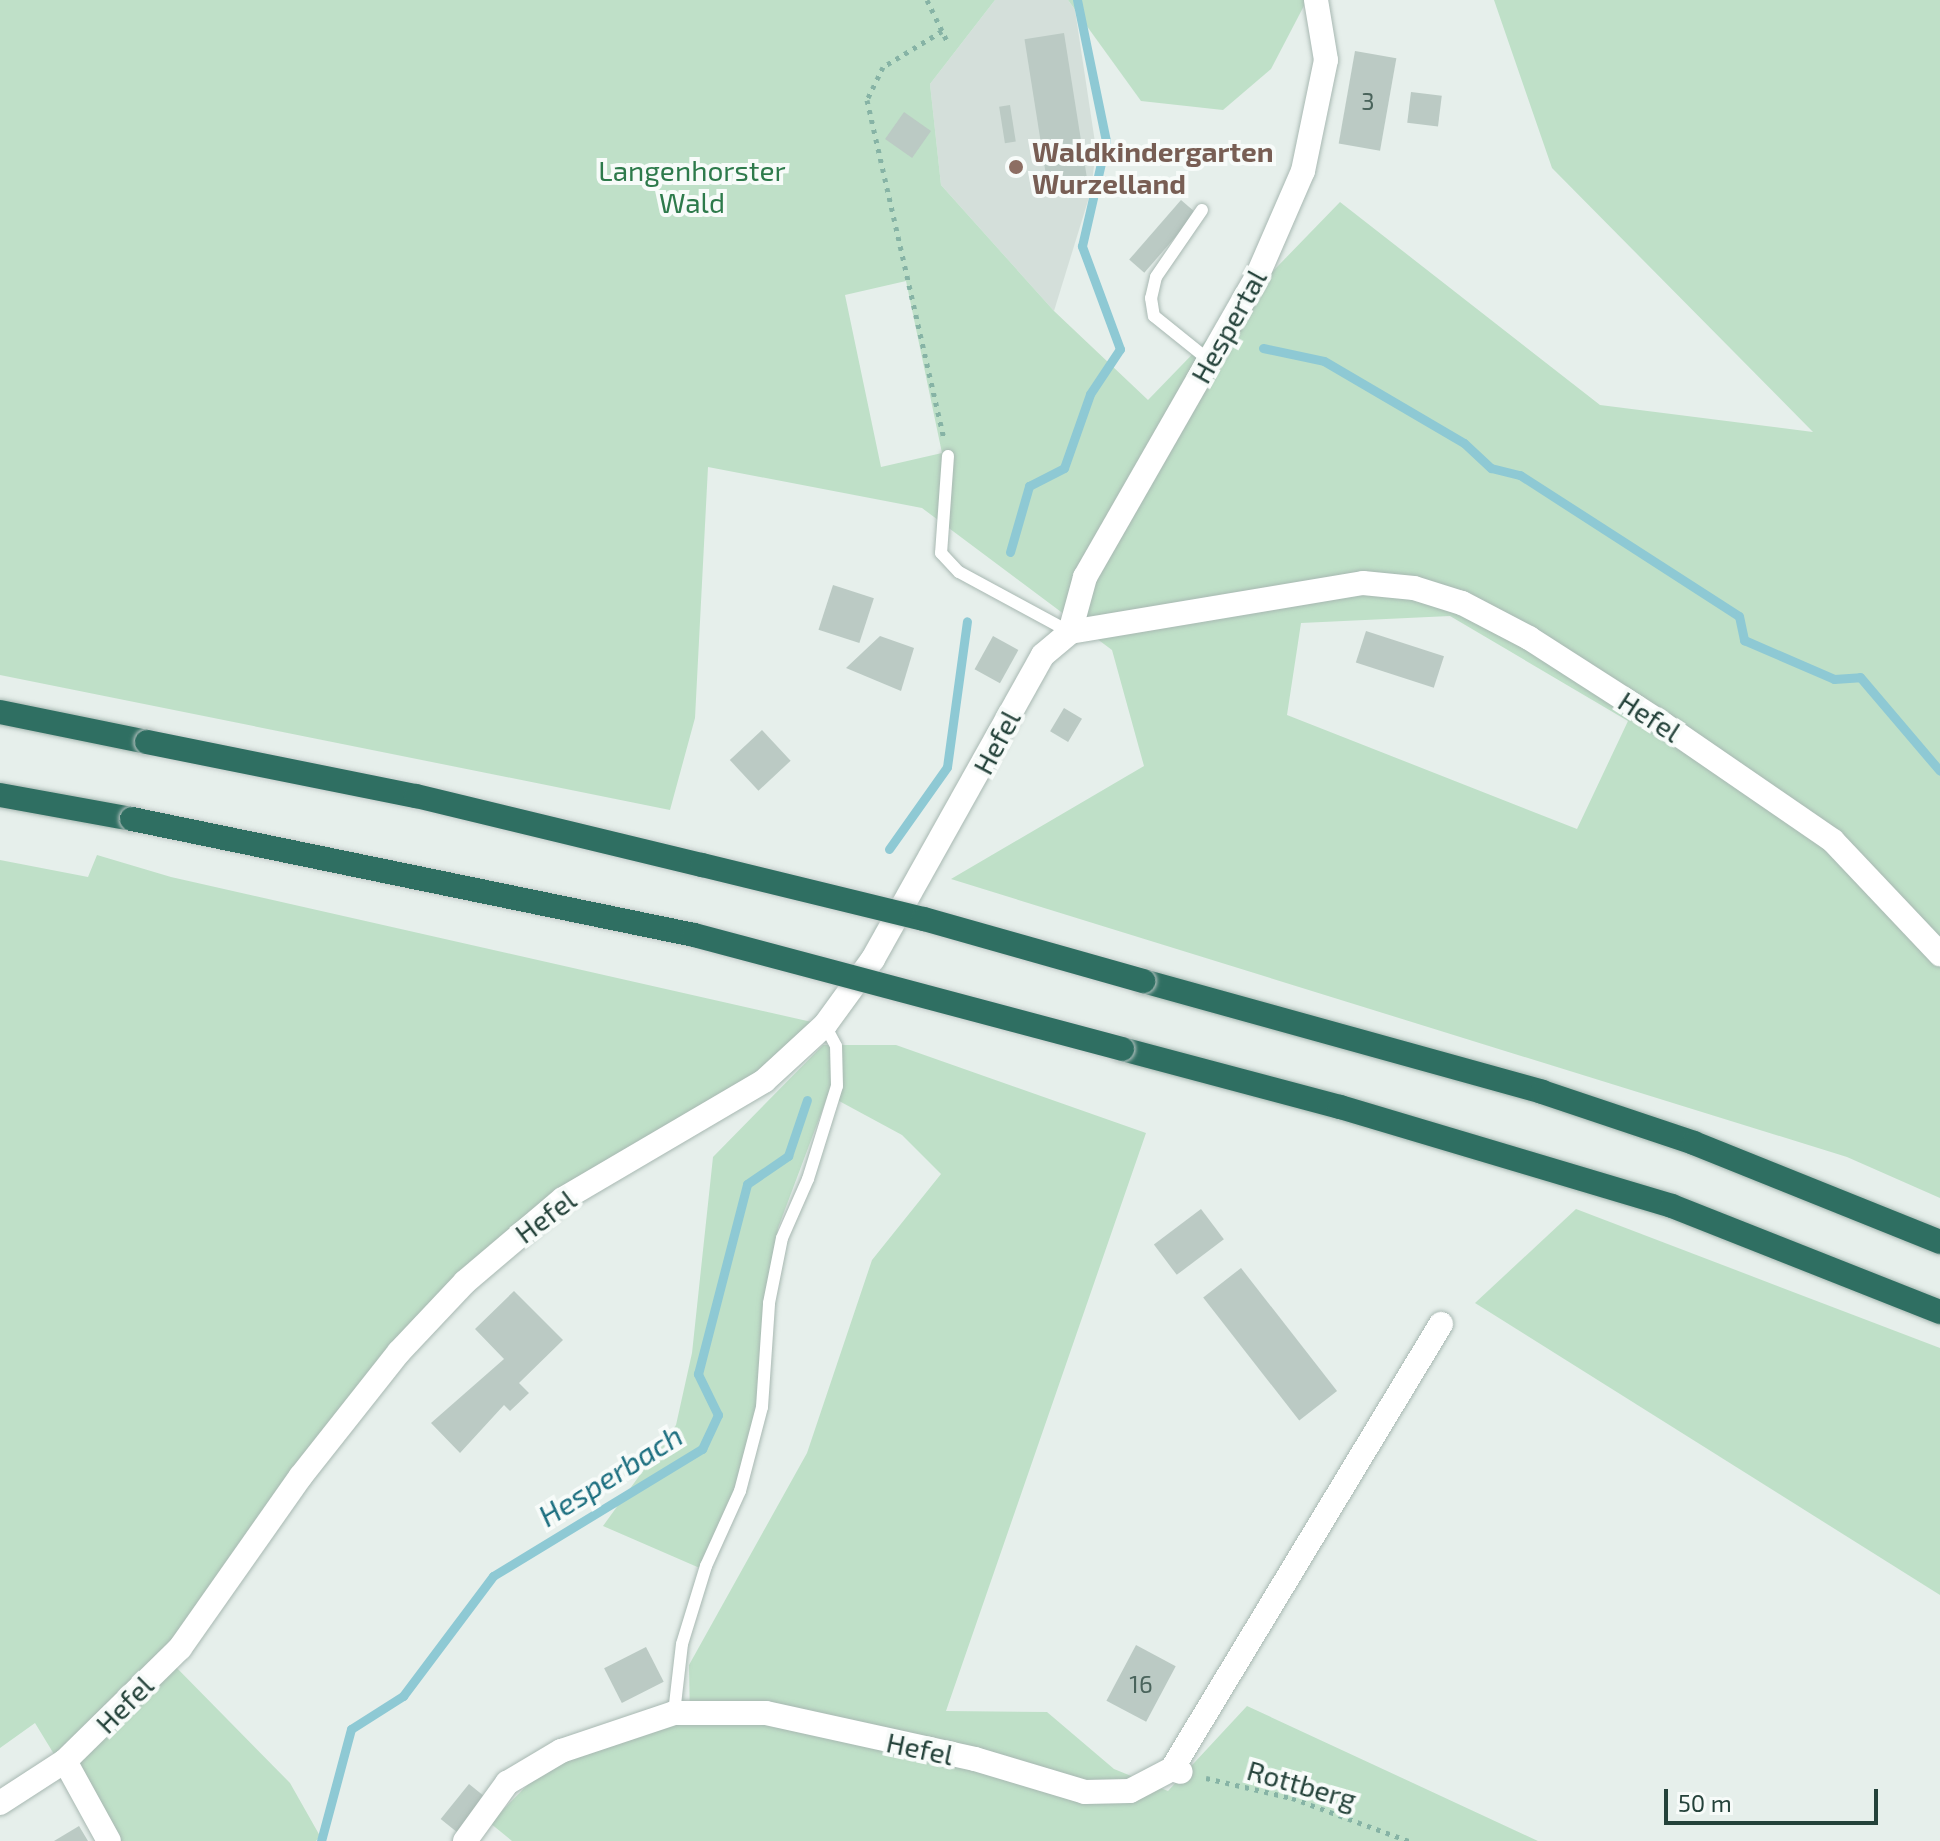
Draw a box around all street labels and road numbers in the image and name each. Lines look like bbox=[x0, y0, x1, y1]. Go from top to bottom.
street label: Hespertal bbox=[1183, 263, 1273, 389]
street label: Hefel bbox=[1613, 684, 1687, 748]
street label: Hefel bbox=[965, 704, 1027, 780]
street label: Hefel bbox=[508, 1182, 582, 1250]
street label: Hefel bbox=[88, 1668, 160, 1740]
street label: Hefel bbox=[883, 1725, 957, 1771]
street label: Rottberg bbox=[1243, 1752, 1361, 1816]

